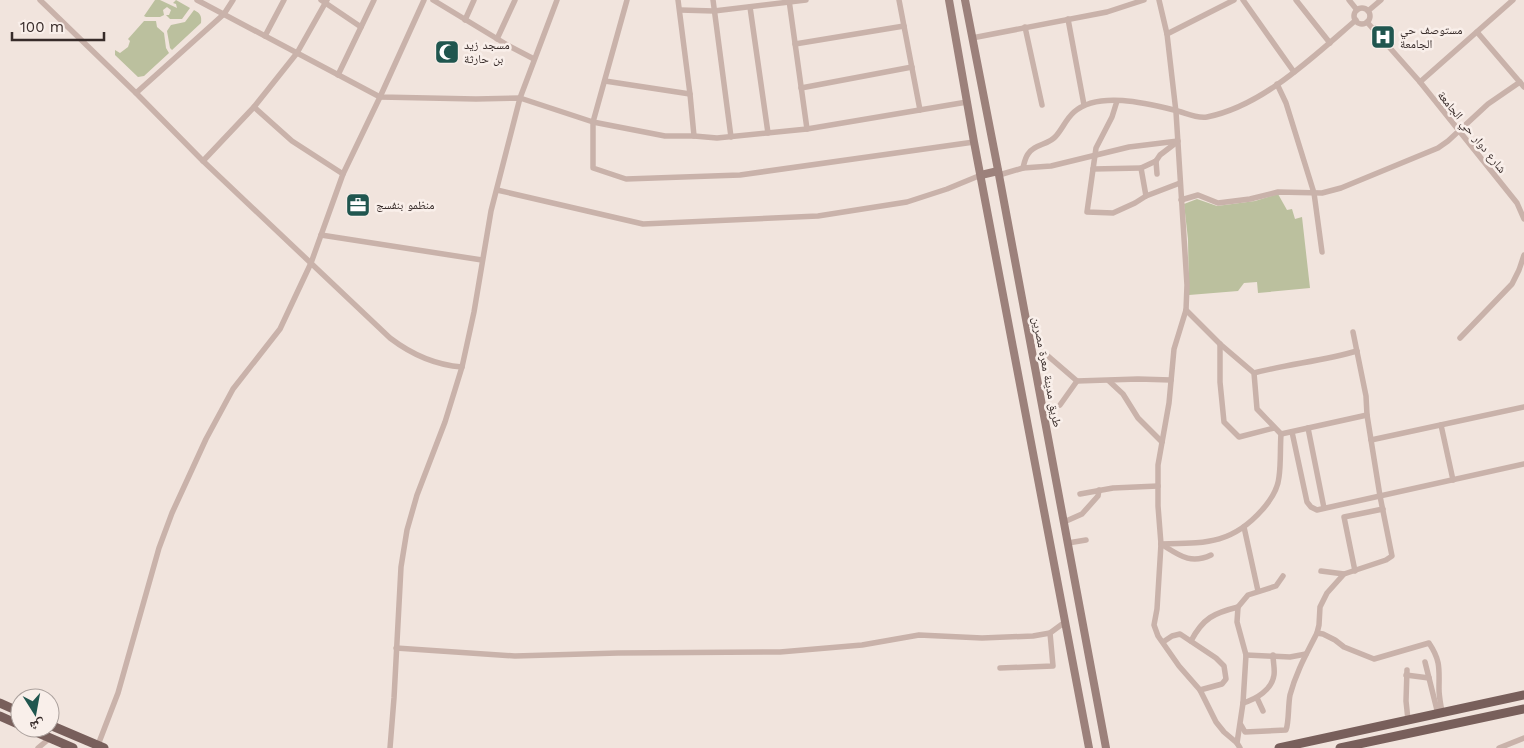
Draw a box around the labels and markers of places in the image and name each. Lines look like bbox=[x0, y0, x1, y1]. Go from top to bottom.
place label: مستوصف حي الجامعة bbox=[1400, 23, 1463, 51]
hospital icon: مستوصف حي الجامعة bbox=[1370, 24, 1396, 50]
place label: مسجد زيد بن حارثة bbox=[464, 38, 510, 66]
mosque icon: مسجد زيد بن حارثة bbox=[434, 39, 460, 65]
office icon: منظمو بنفسج bbox=[345, 192, 371, 218]
place label: منظمو بنفسج bbox=[376, 198, 435, 212]

